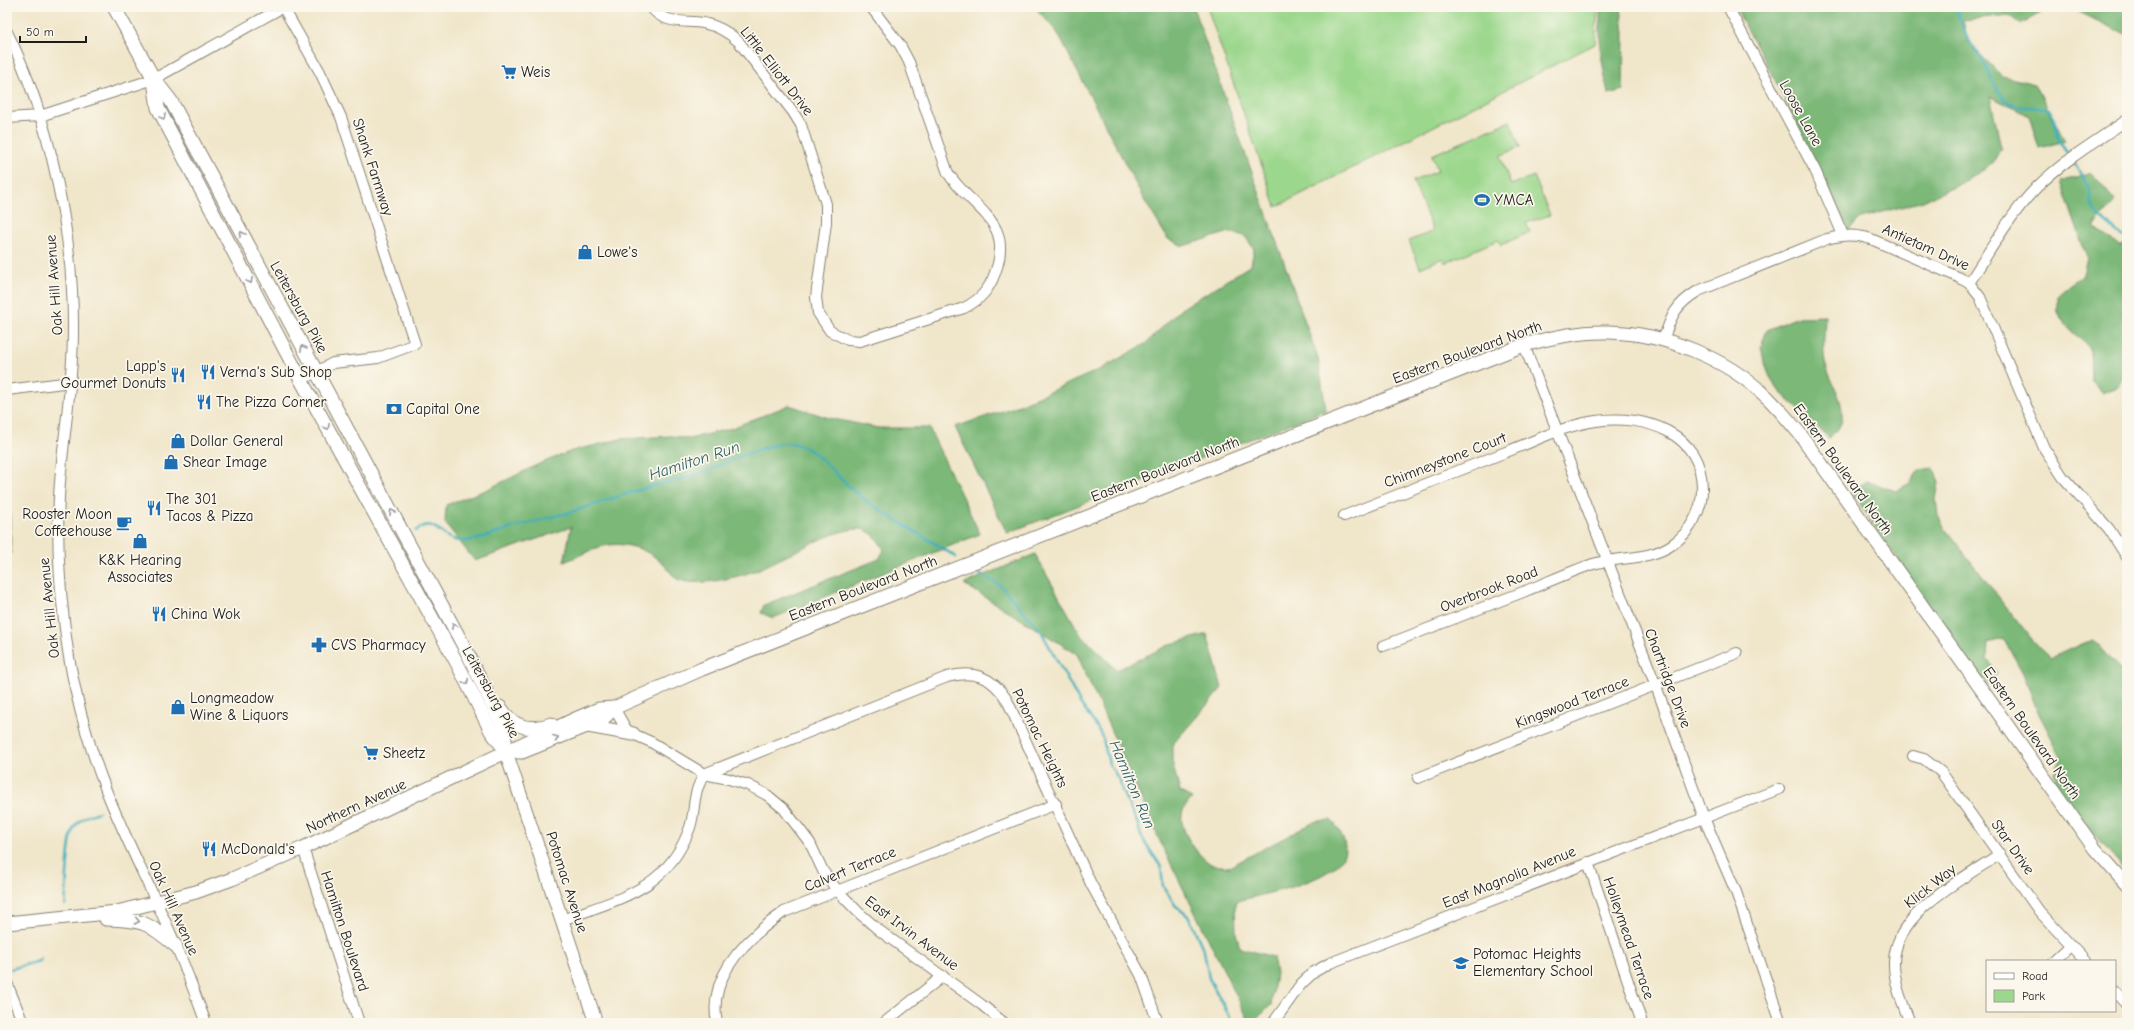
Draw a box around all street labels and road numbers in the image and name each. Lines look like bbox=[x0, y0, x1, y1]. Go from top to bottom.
street label: Little Elliott Drive bbox=[737, 23, 818, 119]
street label: Loose Lane bbox=[1776, 77, 1827, 150]
street label: Shank Farmway bbox=[349, 116, 397, 218]
street label: Antietam Drive bbox=[1880, 220, 1973, 274]
street label: Oak Hill Avenue bbox=[41, 233, 67, 336]
street label: Leitersburg Pike bbox=[266, 258, 332, 356]
street label: Eastern Boulevard North bbox=[1390, 317, 1544, 387]
street label: Eastern Boulevard North bbox=[1789, 400, 1897, 538]
street label: Chimneystone Court bbox=[1381, 428, 1509, 492]
street label: Eastern Boulevard North bbox=[1088, 432, 1242, 506]
street label: Eastern Boulevard North bbox=[786, 551, 940, 625]
street label: Oak Hill Avenue bbox=[35, 556, 63, 659]
street label: Overbrook Road bbox=[1438, 562, 1540, 616]
street label: Chartridge Drive bbox=[1641, 626, 1695, 731]
street label: Leitersburg Pike bbox=[458, 643, 524, 741]
street label: Eastern Boulevard North bbox=[1979, 663, 2085, 803]
street label: Kingswood Terrace bbox=[1513, 672, 1632, 732]
street label: Potomac Heights bbox=[1008, 686, 1072, 790]
street label: Northern Avenue bbox=[303, 775, 409, 837]
street label: Star Drive bbox=[1988, 816, 2039, 878]
street label: Potomac Avenue bbox=[542, 829, 592, 935]
street label: Calvert Terrace bbox=[802, 842, 899, 896]
street label: East Magnolia Avenue bbox=[1440, 842, 1579, 912]
street label: Oak Hill Avenue bbox=[145, 858, 203, 958]
street label: Klick Way bbox=[1900, 860, 1960, 912]
street label: Hamilton Boulevard bbox=[317, 868, 373, 994]
street label: Holleymead Terrace bbox=[1600, 874, 1659, 1002]
street label: East Irvin Avenue bbox=[862, 892, 963, 974]

